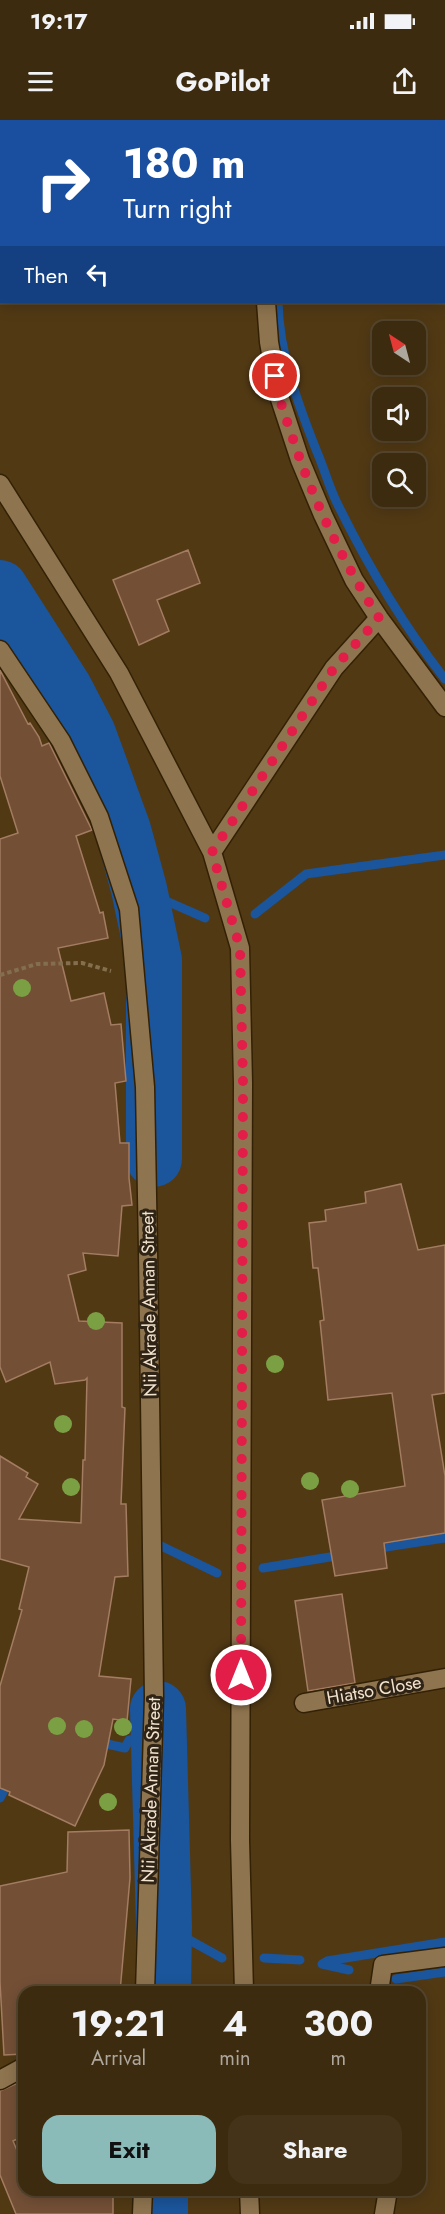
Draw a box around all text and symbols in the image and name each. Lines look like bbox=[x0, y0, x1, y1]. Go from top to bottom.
text: 19:17 bbox=[30, 5, 87, 37]
text: GoPilot bbox=[176, 62, 270, 101]
icon: menu bbox=[24, 65, 57, 98]
icon: share bbox=[388, 65, 421, 98]
text: 180 m bbox=[123, 133, 246, 194]
icon: right bbox=[24, 144, 102, 222]
text: Turn right bbox=[123, 189, 231, 228]
icon: left bbox=[81, 258, 114, 291]
text: Then bbox=[24, 259, 69, 291]
north arrow bbox=[372, 321, 426, 375]
map controls bbox=[372, 321, 426, 507]
pin bbox=[249, 350, 300, 401]
icon: arrive bbox=[258, 359, 291, 392]
button: sound bbox=[372, 387, 426, 441]
button: search bbox=[372, 453, 426, 507]
street label: Nii Akrade Annan Street bbox=[134, 1210, 164, 1397]
position arrow bbox=[209, 1643, 273, 1707]
street label: Hiatso Close bbox=[325, 1669, 423, 1711]
street label: Nii Akrade Annan Street bbox=[135, 1696, 167, 1883]
text: 19:21 bbox=[71, 1997, 167, 2049]
text: 4 bbox=[222, 1997, 248, 2049]
text: 300 bbox=[303, 1997, 373, 2049]
text: Arrival bbox=[91, 2044, 146, 2073]
text: min bbox=[219, 2044, 251, 2073]
text: m bbox=[330, 2044, 346, 2073]
button: Exit bbox=[42, 2115, 216, 2184]
button: Share bbox=[228, 2115, 402, 2184]

